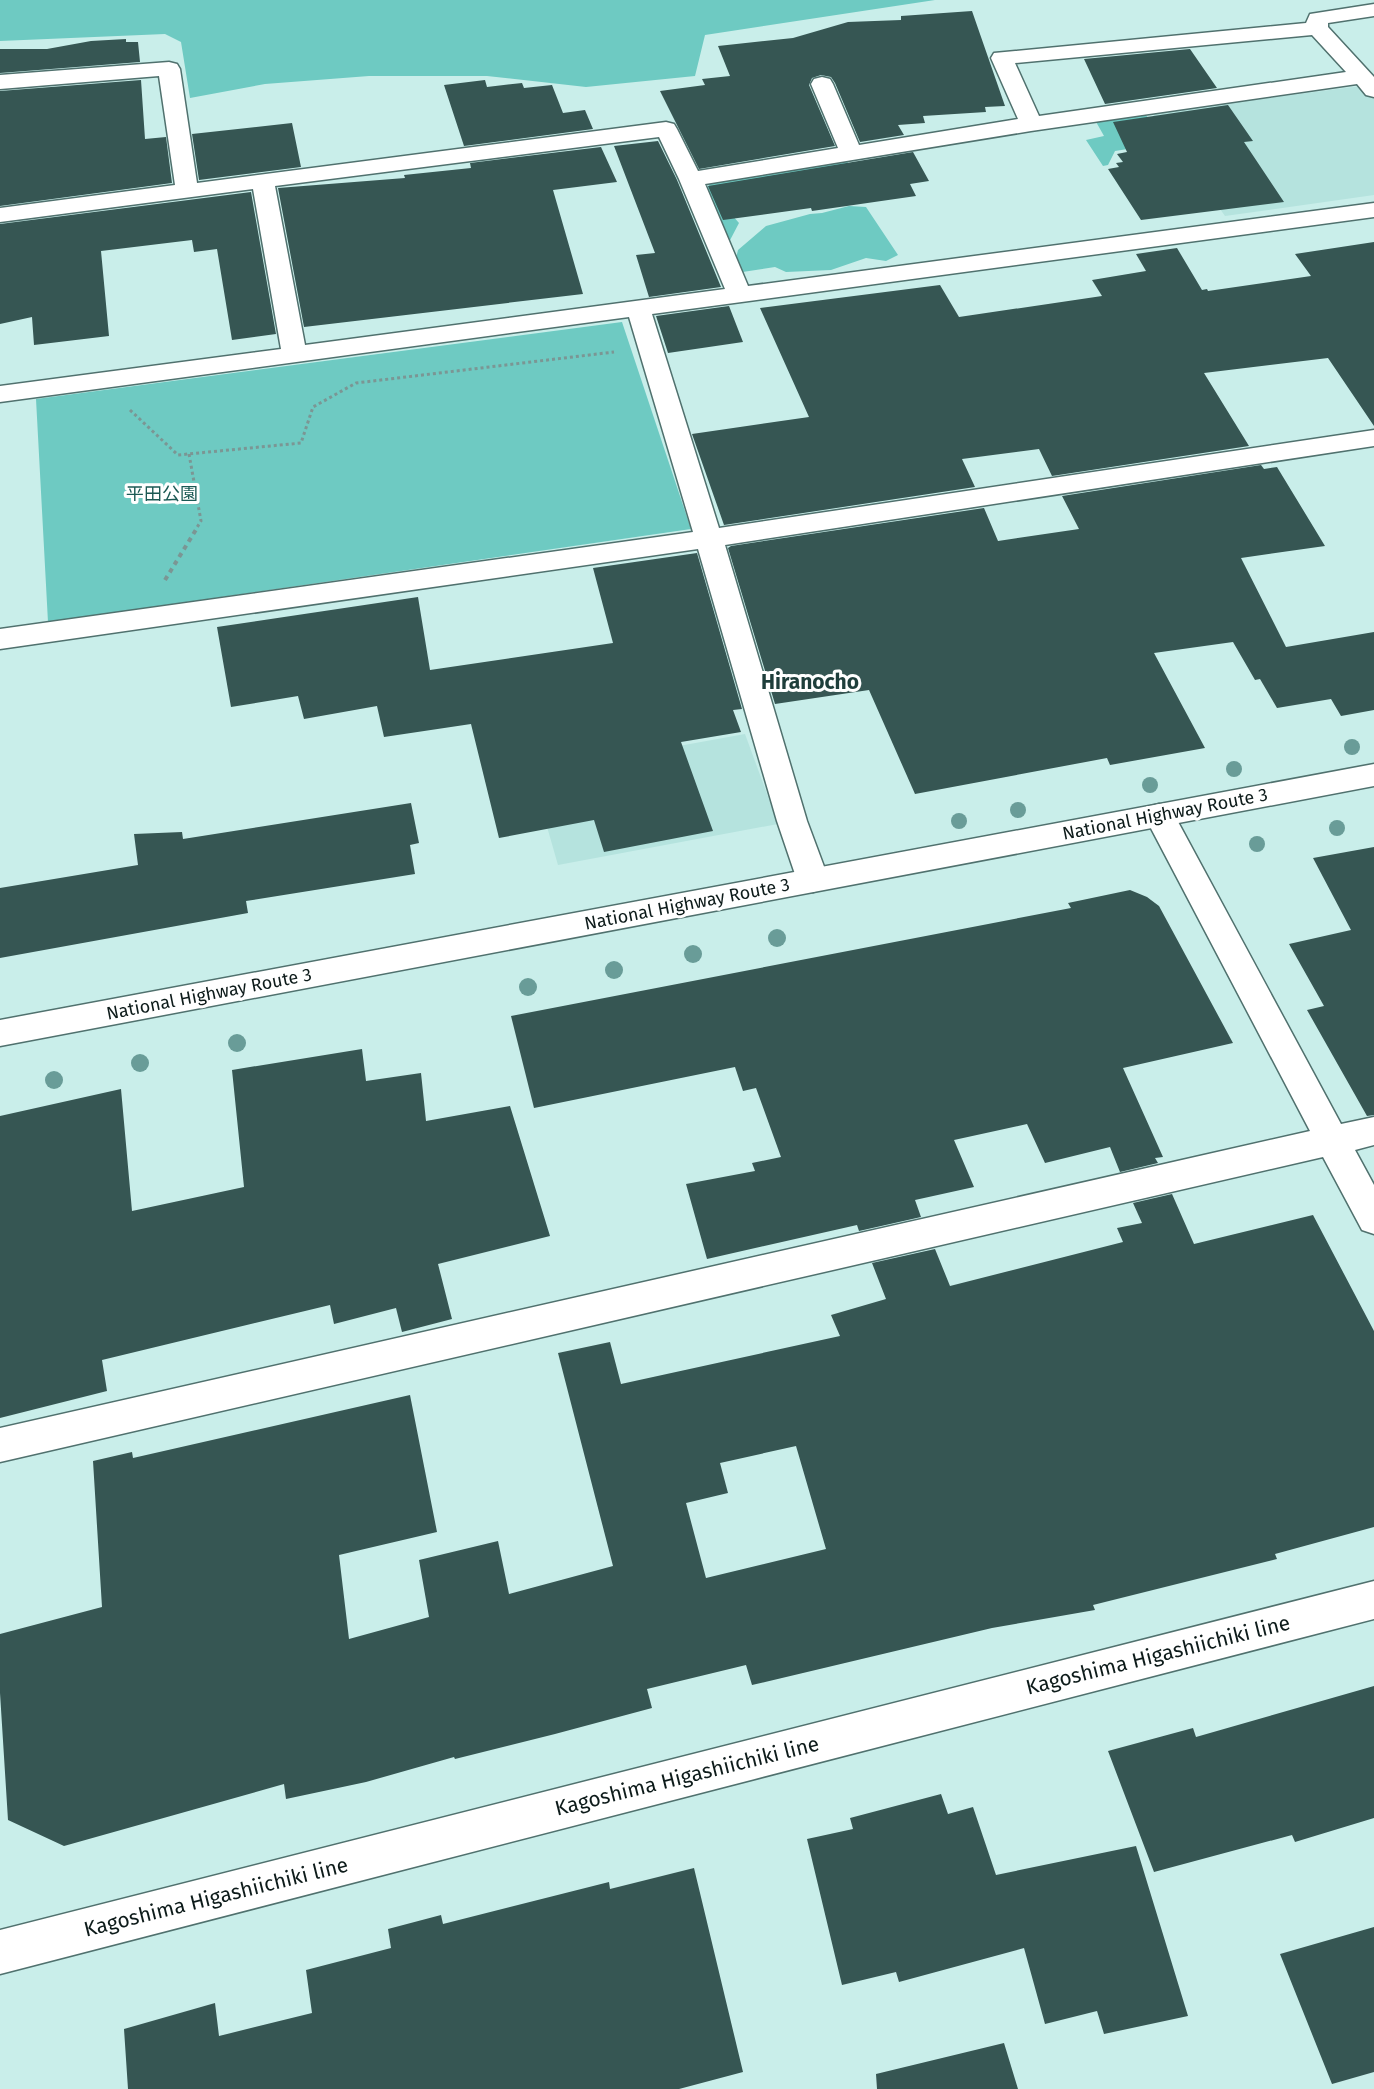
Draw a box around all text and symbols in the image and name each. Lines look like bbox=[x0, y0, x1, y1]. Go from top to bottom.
park label: 平田公園 bbox=[126, 483, 198, 505]
district label: Hiranocho bbox=[761, 669, 859, 695]
street label: National Highway Route 3 bbox=[1060, 783, 1270, 845]
street label: National Highway Route 3 bbox=[582, 873, 792, 935]
street label: National Highway Route 3 bbox=[104, 963, 314, 1025]
street label: Kagoshima Higashiichiki line bbox=[1023, 1610, 1293, 1700]
street label: Kagoshima Higashiichiki line bbox=[552, 1731, 822, 1821]
street label: Kagoshima Higashiichiki line bbox=[81, 1852, 351, 1942]

